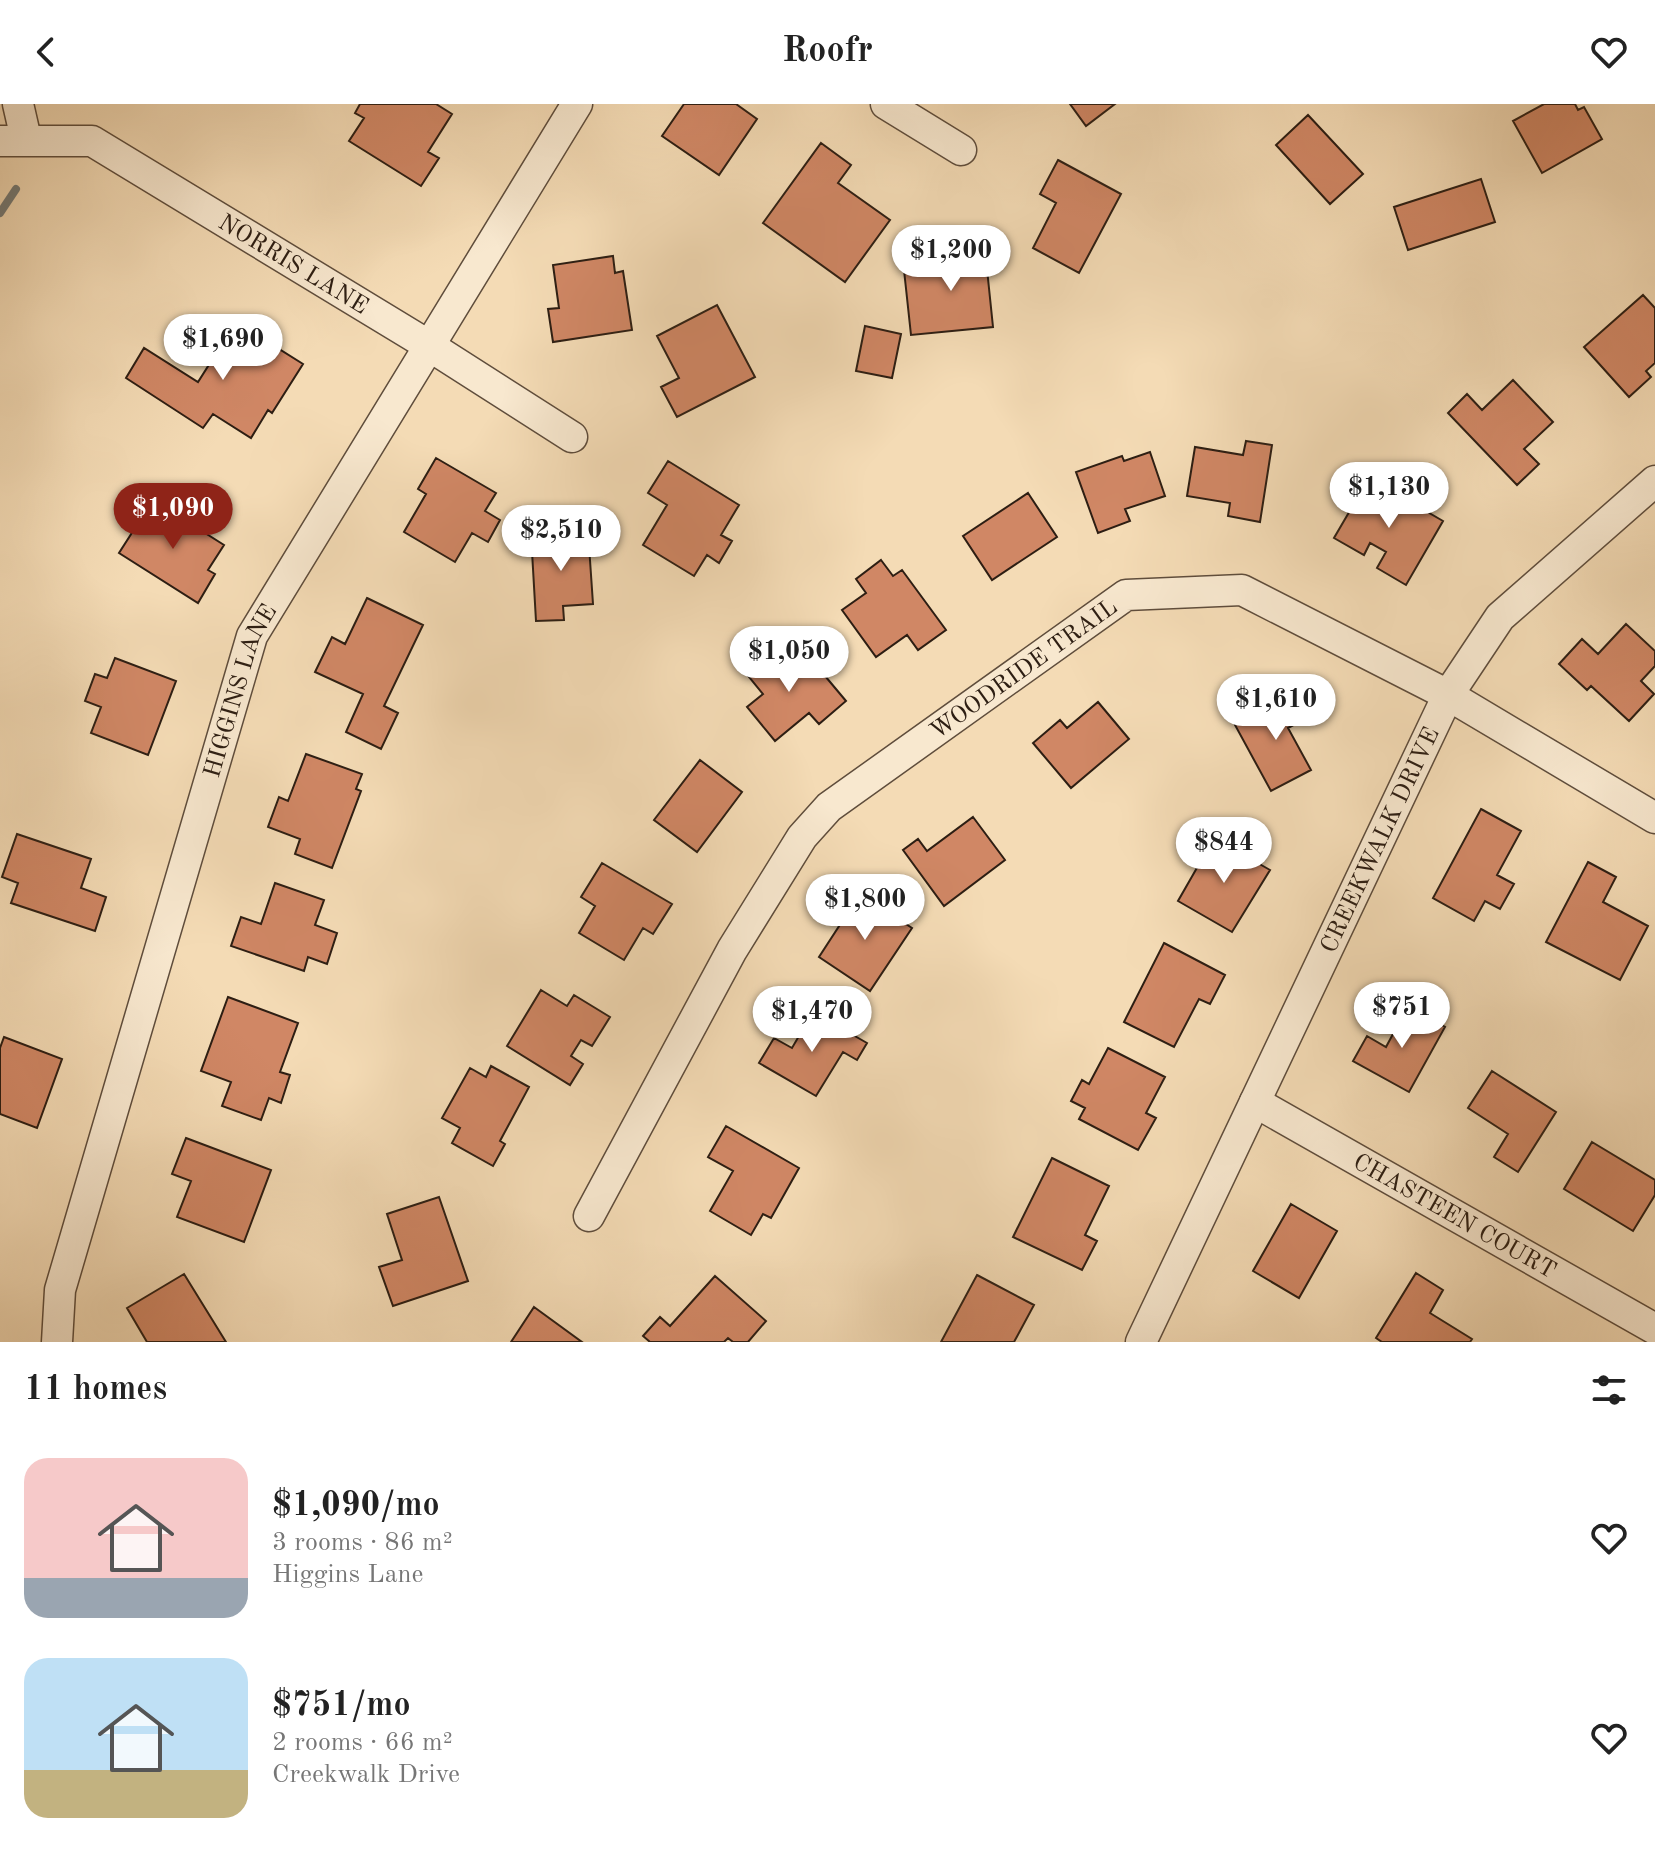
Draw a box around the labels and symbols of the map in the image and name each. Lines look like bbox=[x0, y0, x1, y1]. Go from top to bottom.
street label: NORRIS LANE bbox=[214, 211, 372, 320]
pin: $1,200 bbox=[886, 225, 1016, 293]
pin: $1,690 bbox=[158, 314, 288, 382]
pin: $1,130 bbox=[1324, 462, 1454, 530]
pin: $1,090 bbox=[108, 483, 238, 551]
pin: $2,510 bbox=[496, 505, 626, 573]
street label: WOODRIDE TRAIL bbox=[927, 595, 1122, 745]
street label: HIGGINS LANE bbox=[201, 601, 282, 781]
pin: $1,050 bbox=[724, 626, 854, 694]
pin: $1,610 bbox=[1211, 674, 1341, 742]
street label: CREEKWALK DRIVE bbox=[1317, 724, 1445, 957]
pin: $844 bbox=[1177, 817, 1271, 885]
pin: $1,800 bbox=[800, 874, 930, 942]
pin: $751 bbox=[1355, 982, 1449, 1050]
pin: $1,470 bbox=[747, 986, 877, 1054]
street label: CHASTEEN COURT bbox=[1349, 1150, 1560, 1284]

